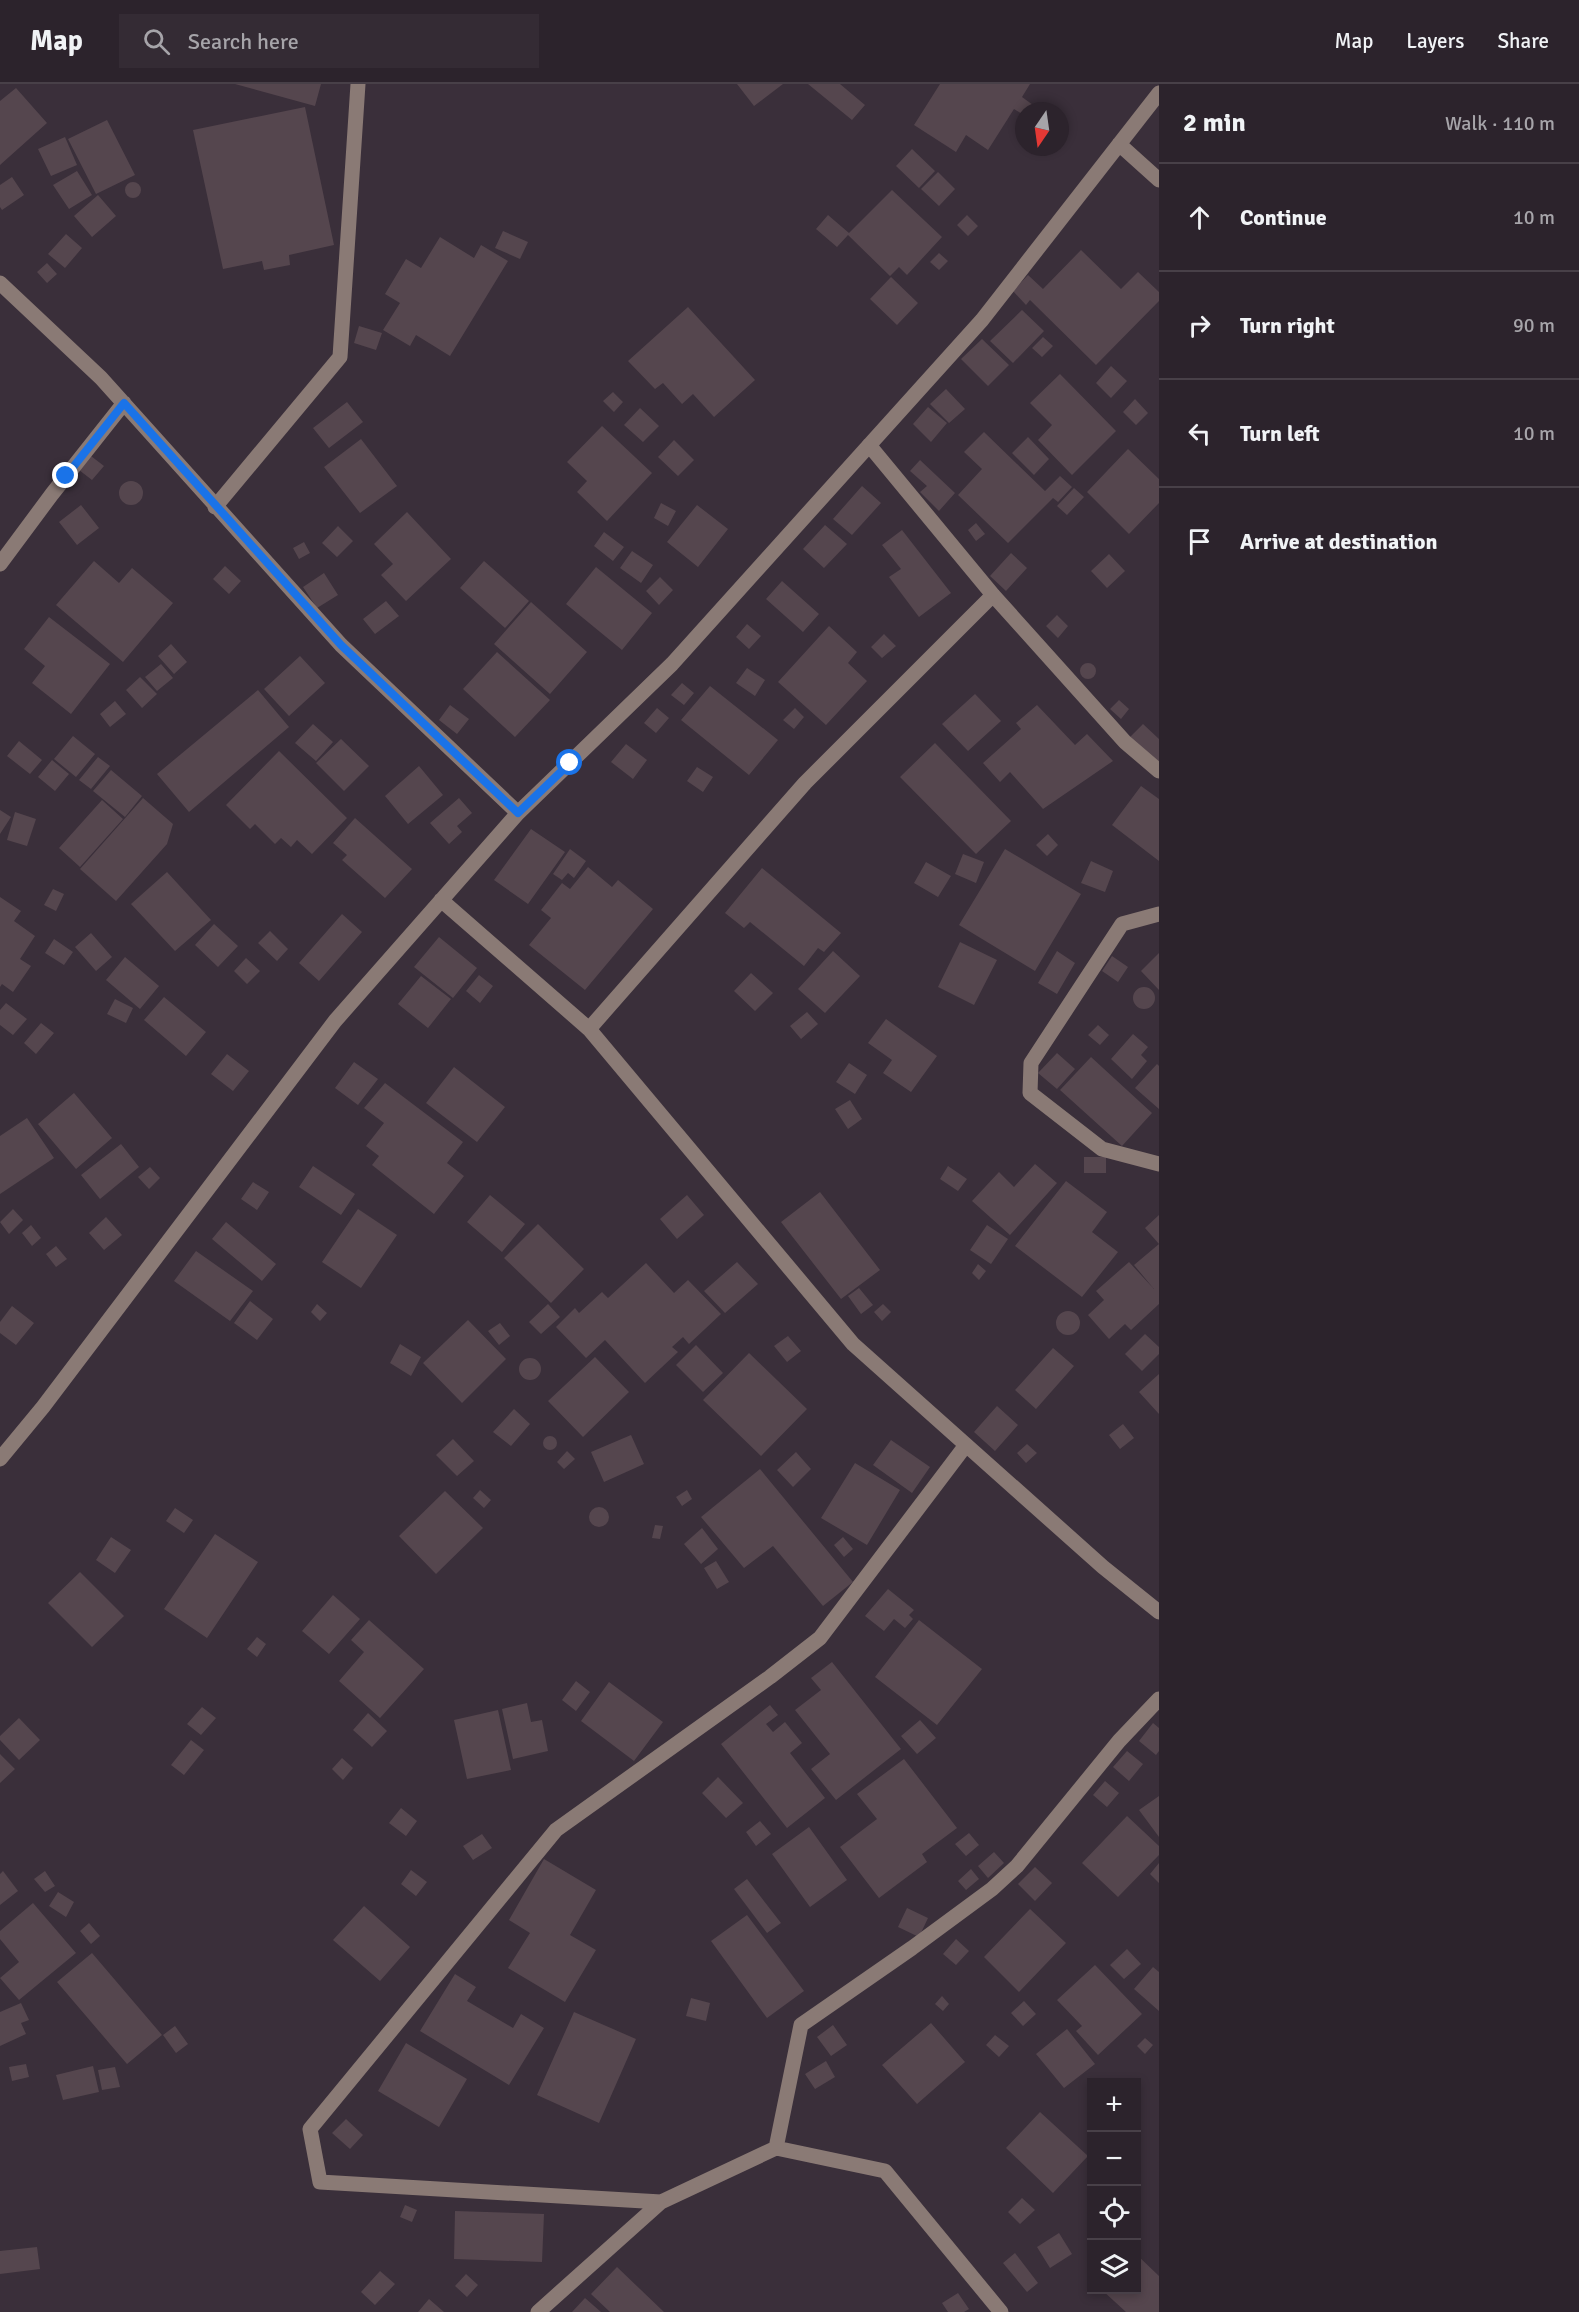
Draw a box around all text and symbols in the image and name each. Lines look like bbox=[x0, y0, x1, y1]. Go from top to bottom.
search box bbox=[119, 14, 539, 68]
text: Map bbox=[30, 24, 83, 58]
icon: search bbox=[140, 25, 173, 58]
text: Search here bbox=[188, 28, 299, 55]
text: Map bbox=[1335, 28, 1373, 54]
text: Layers bbox=[1406, 28, 1464, 54]
text: Share bbox=[1497, 28, 1549, 54]
north arrow bbox=[1015, 102, 1069, 156]
text: 2 min bbox=[1183, 107, 1246, 139]
text: Walk · 110 m bbox=[1445, 111, 1555, 136]
icon: ahead bbox=[1183, 201, 1216, 234]
text: Continue bbox=[1240, 204, 1327, 231]
text: 10 m bbox=[1513, 205, 1555, 230]
icon: right bbox=[1183, 309, 1216, 342]
text: Turn right bbox=[1240, 312, 1335, 339]
text: 90 m bbox=[1513, 313, 1555, 338]
icon: left bbox=[1183, 417, 1216, 450]
text: Turn left bbox=[1240, 420, 1320, 447]
text: 10 m bbox=[1513, 421, 1555, 446]
route end bbox=[52, 462, 78, 488]
icon: arrive bbox=[1183, 525, 1216, 558]
text: Arrive at destination bbox=[1240, 528, 1437, 555]
route start bbox=[556, 749, 582, 775]
map controls bbox=[1087, 2078, 1141, 2294]
button: + bbox=[1087, 2078, 1141, 2132]
button: − bbox=[1087, 2132, 1141, 2186]
button: locate bbox=[1087, 2186, 1141, 2240]
button: layers bbox=[1087, 2240, 1141, 2294]

